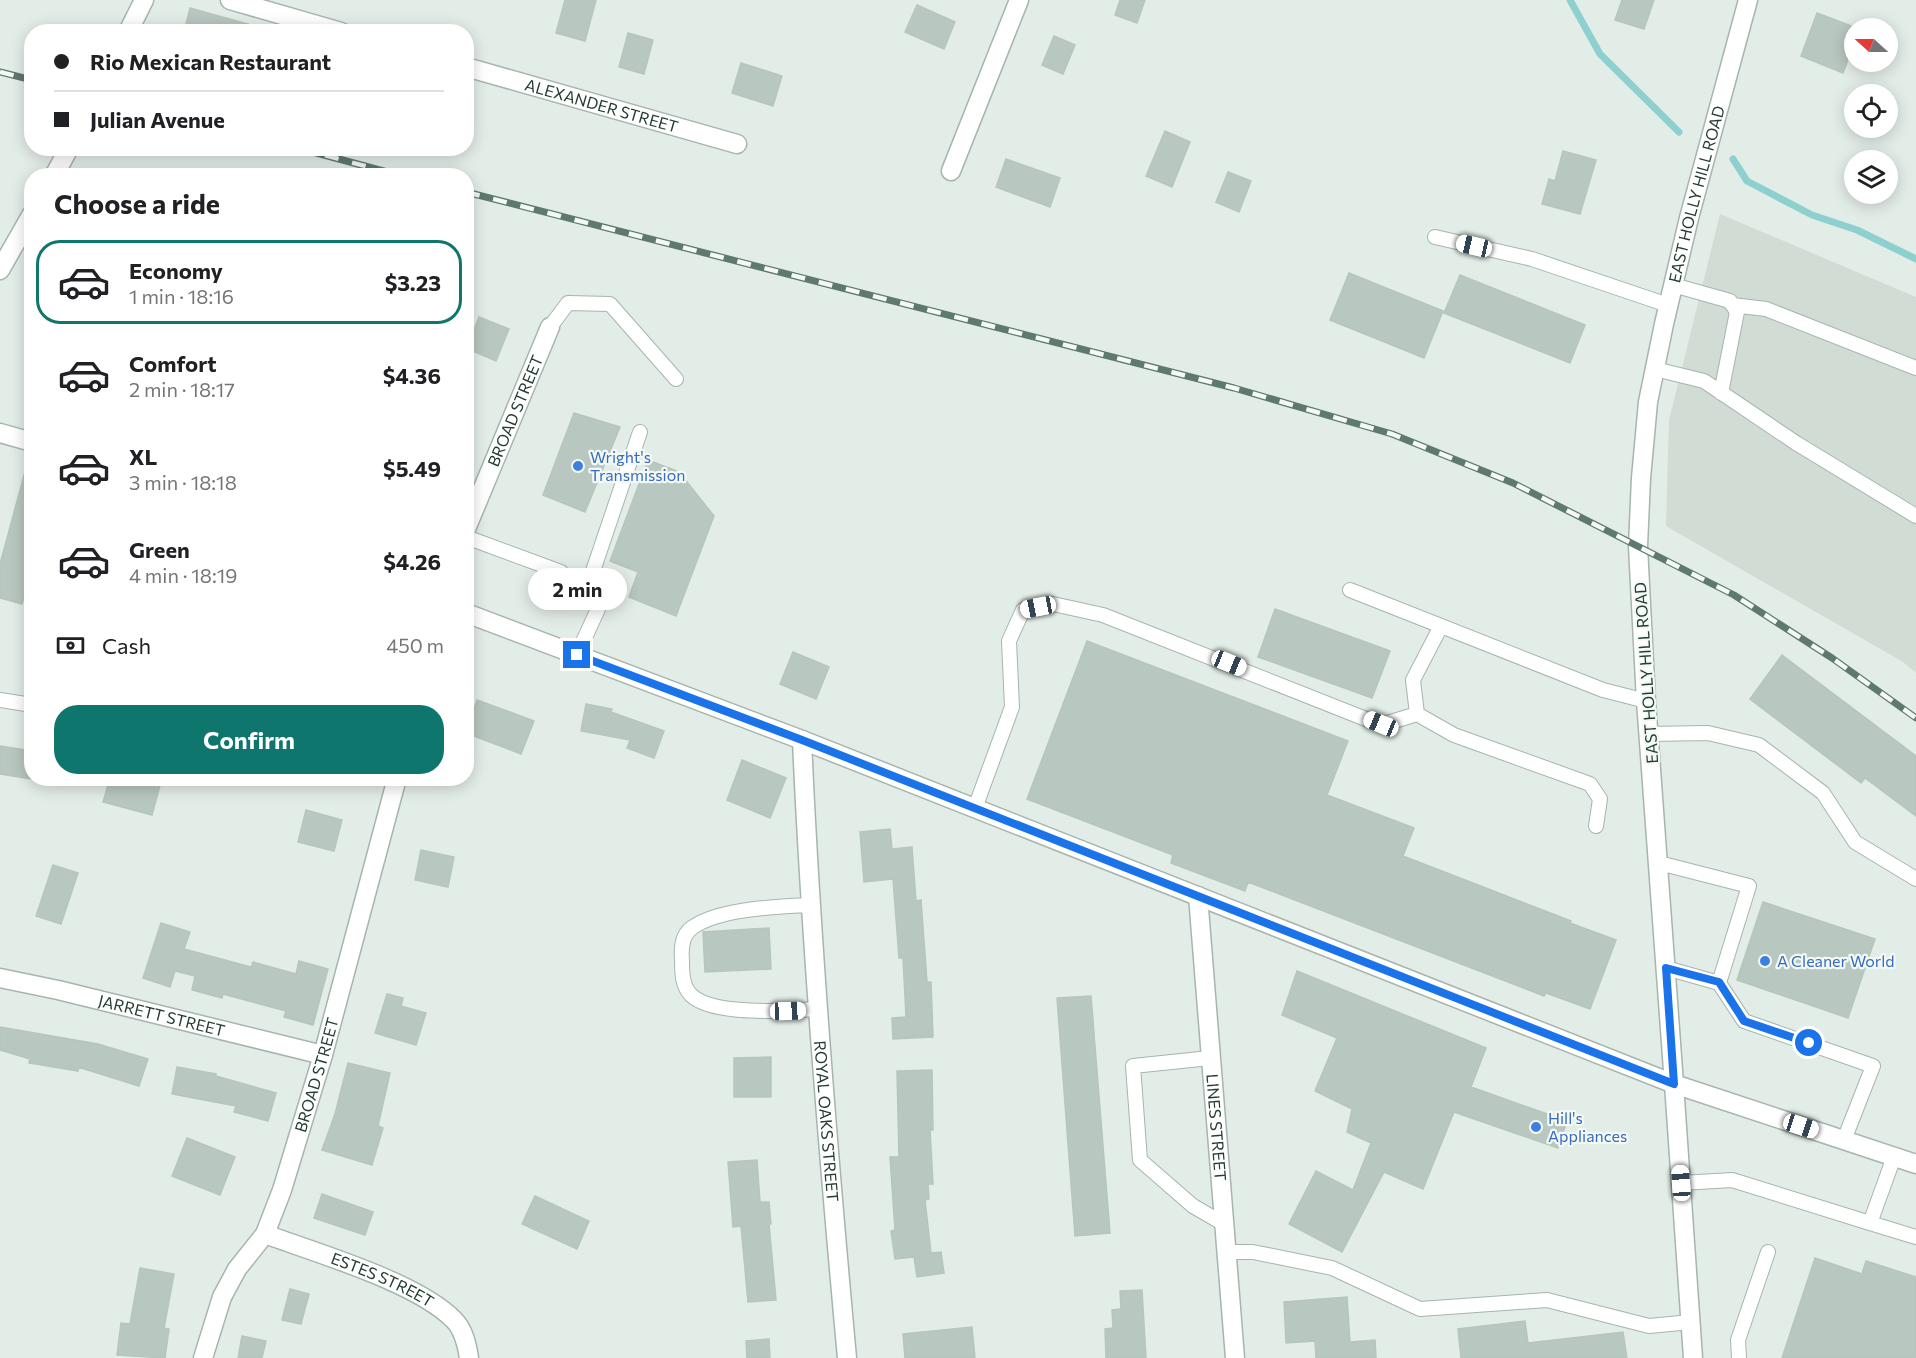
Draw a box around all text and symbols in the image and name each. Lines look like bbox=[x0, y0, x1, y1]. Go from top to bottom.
north arrow bbox=[1844, 18, 1898, 72]
map controls bbox=[1844, 18, 1898, 204]
text: Rio Mexican Restaurant bbox=[90, 48, 331, 75]
street label: ALEXANDER STREET bbox=[523, 74, 680, 136]
button: locate bbox=[1844, 84, 1898, 138]
street label: EAST HOLLY HILL ROAD bbox=[1664, 104, 1728, 284]
text: Julian Avenue bbox=[90, 106, 225, 133]
button: layers bbox=[1844, 150, 1898, 204]
text: Choose a ride bbox=[54, 187, 220, 220]
car bbox=[1454, 233, 1494, 259]
icon: car bbox=[57, 255, 111, 309]
text: Economy bbox=[129, 257, 223, 284]
text: $3.23 bbox=[385, 269, 441, 296]
text: 1 min · 18:16 bbox=[129, 284, 234, 308]
icon: car bbox=[57, 348, 111, 402]
text: Comfort bbox=[129, 350, 217, 377]
street label: BROAD STREET bbox=[483, 352, 546, 469]
text: $4.36 bbox=[383, 362, 441, 389]
text: 2 min · 18:17 bbox=[129, 377, 235, 401]
icon: car bbox=[57, 441, 111, 495]
text: XL bbox=[129, 443, 157, 470]
place label: Wright's Transmission bbox=[590, 447, 685, 484]
text: $5.49 bbox=[383, 455, 441, 482]
marker: Wright's Transmission bbox=[571, 459, 585, 473]
text: 3 min · 18:18 bbox=[129, 470, 237, 494]
icon: car bbox=[57, 534, 111, 588]
text: Green bbox=[129, 536, 190, 563]
text: $4.26 bbox=[383, 548, 441, 575]
text: 4 min · 18:19 bbox=[129, 563, 237, 587]
callout: 2 min bbox=[528, 568, 626, 610]
text: 2 min bbox=[553, 577, 602, 601]
street label: EAST HOLLY HILL ROAD bbox=[1630, 582, 1661, 764]
car bbox=[1019, 595, 1057, 619]
icon: cash bbox=[54, 629, 87, 662]
text: Cash bbox=[102, 632, 151, 659]
text: 450 m bbox=[386, 633, 444, 657]
route end bbox=[563, 641, 590, 668]
car bbox=[1209, 648, 1249, 678]
button: Confirm bbox=[54, 705, 444, 774]
car bbox=[1361, 709, 1401, 739]
place label: A Cleaner World bbox=[1777, 951, 1894, 970]
marker: A Cleaner World bbox=[1758, 954, 1772, 968]
street label: JARRETT STREET bbox=[97, 990, 227, 1040]
car bbox=[770, 1001, 806, 1021]
street label: BROAD STREET bbox=[290, 1015, 342, 1134]
route start bbox=[1795, 1029, 1822, 1056]
street label: ROYAL OAKS STREET bbox=[811, 1040, 843, 1202]
street label: LINES STREET bbox=[1203, 1073, 1231, 1181]
place label: Hill's Appliances bbox=[1548, 1108, 1627, 1145]
car bbox=[1781, 1112, 1821, 1140]
marker: Hill's Appliances bbox=[1529, 1120, 1543, 1134]
car bbox=[1671, 1164, 1691, 1202]
street label: ESTES STREET bbox=[329, 1248, 438, 1310]

